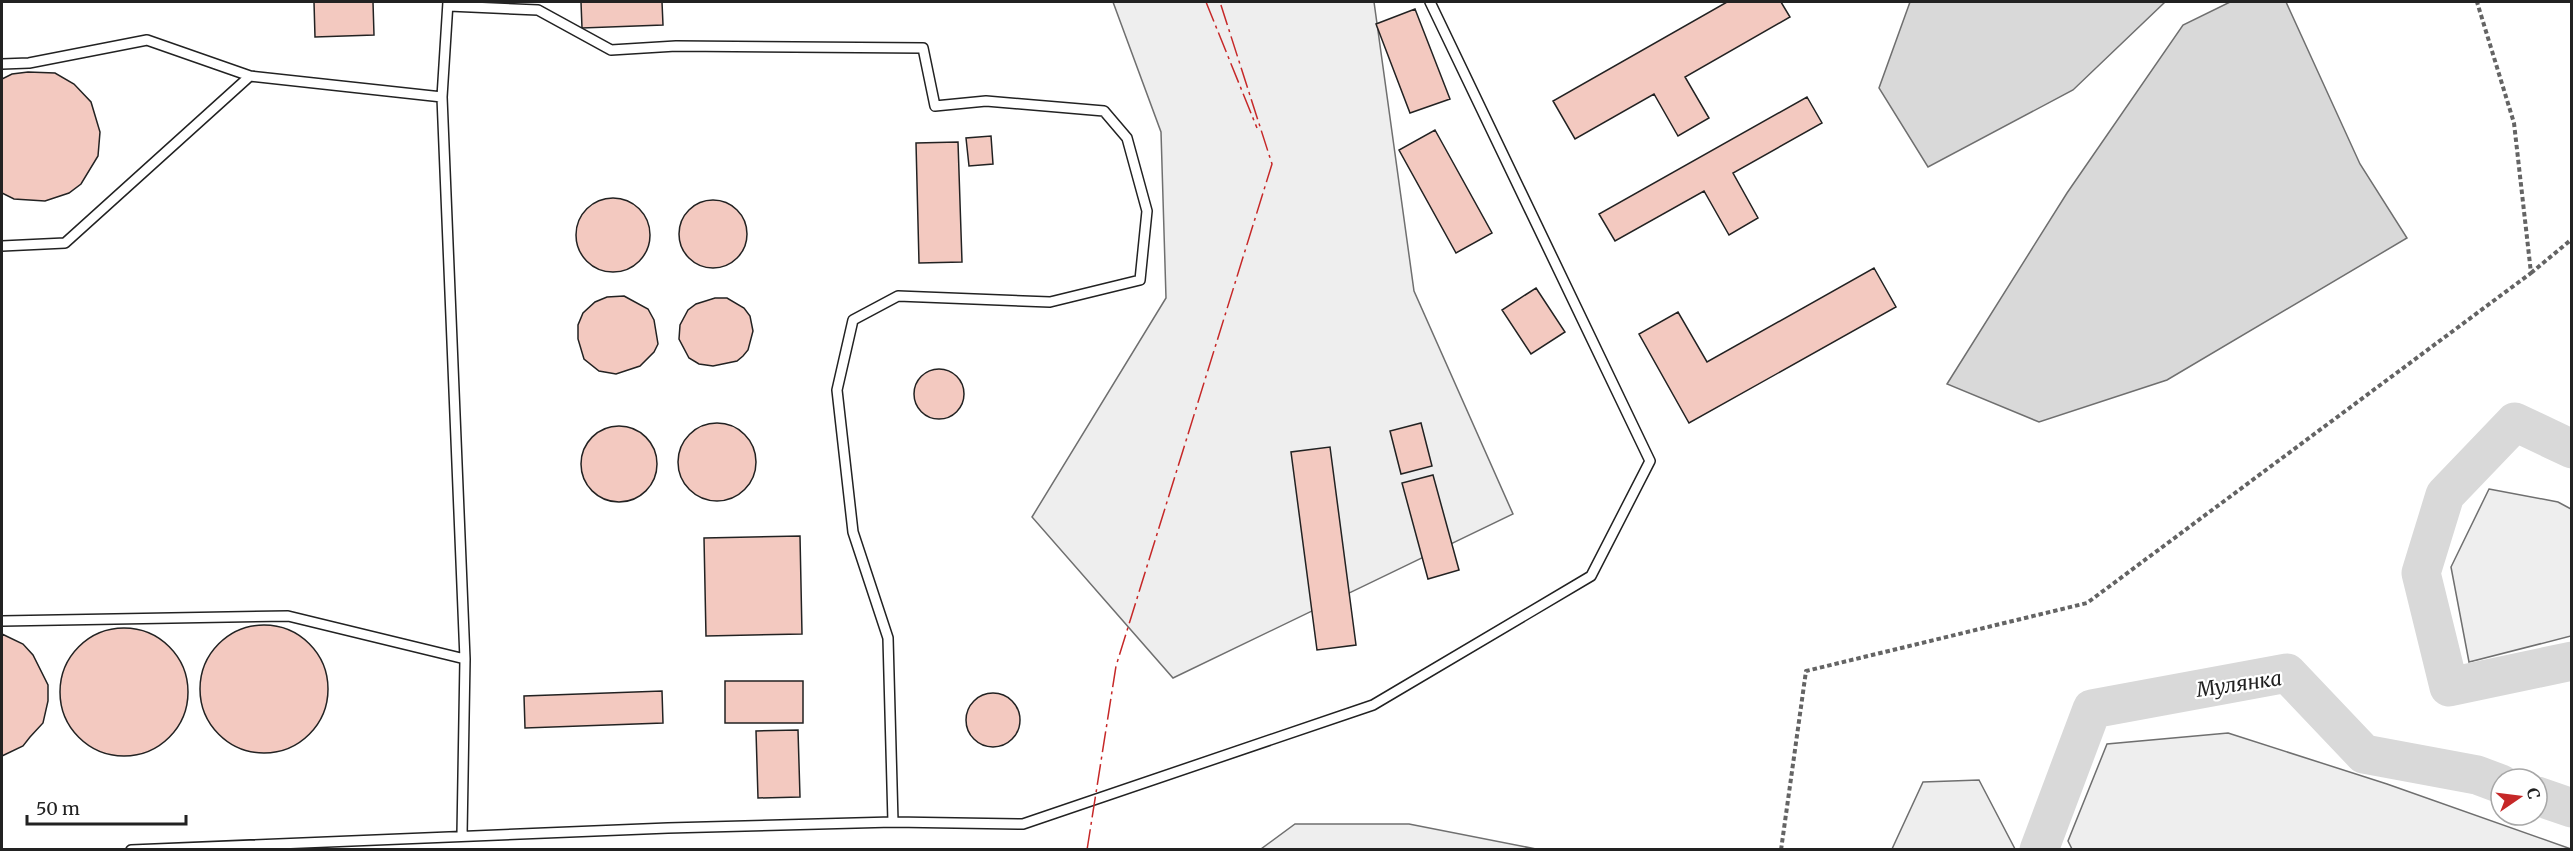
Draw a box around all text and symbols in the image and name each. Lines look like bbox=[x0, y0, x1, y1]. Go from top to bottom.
water label: Мулянка bbox=[2194, 665, 2283, 702]
north arrow bbox=[2489, 767, 2549, 827]
text: С bbox=[2523, 786, 2545, 801]
scale bar bbox=[27, 788, 186, 826]
text: 50 m bbox=[36, 797, 80, 820]

